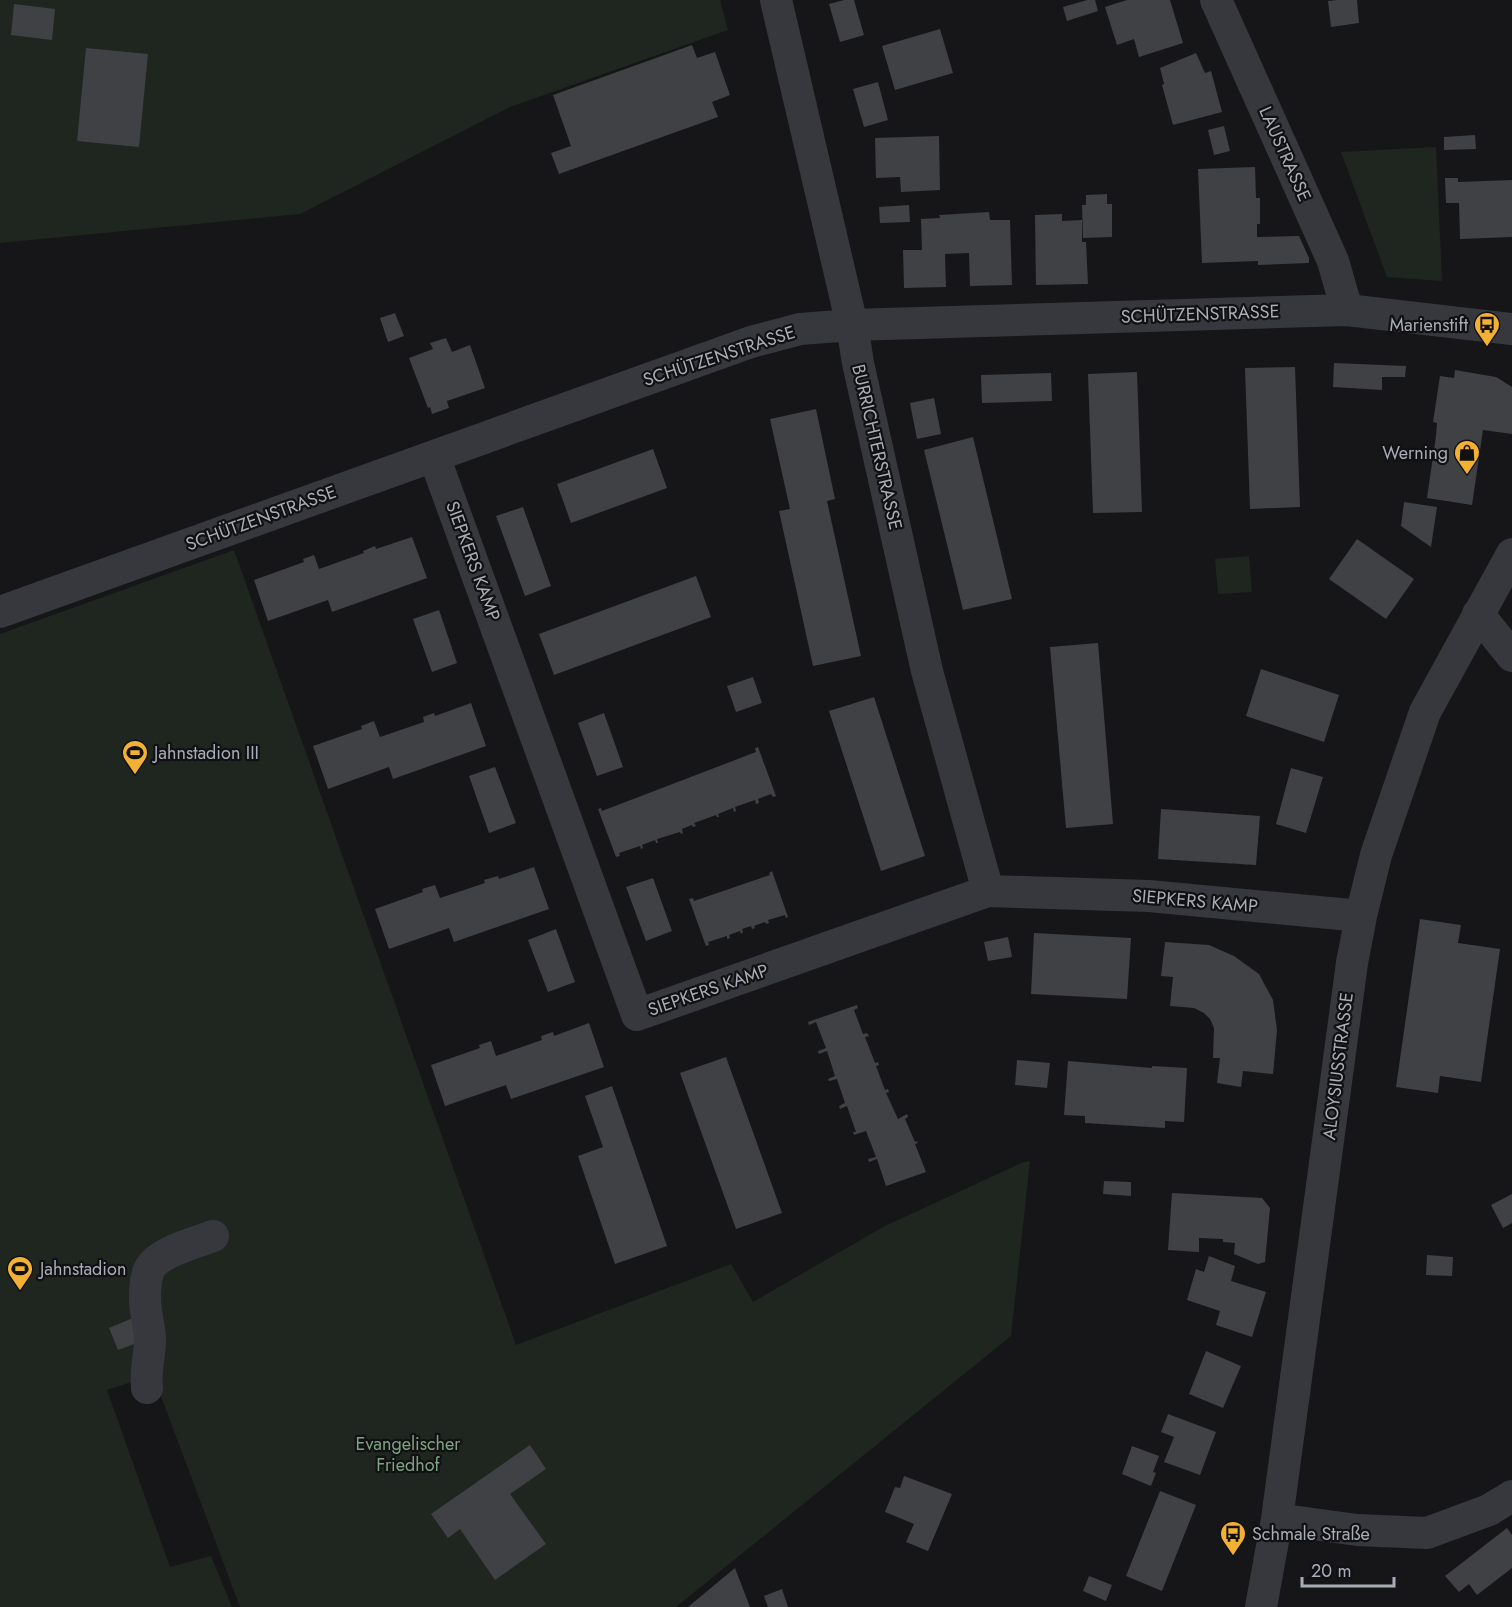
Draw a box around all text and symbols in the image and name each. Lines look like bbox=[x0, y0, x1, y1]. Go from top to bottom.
street label: LAUSTRASSE bbox=[1252, 102, 1318, 206]
street label: SCHÜTZENSTRASSE bbox=[1120, 298, 1280, 330]
bus stop icon: Marienstift bbox=[1472, 310, 1502, 348]
place label: Marienstift bbox=[1389, 312, 1469, 338]
street label: SCHÜTZENSTRASSE bbox=[640, 319, 798, 393]
street label: BURRICHTERSTRASSE bbox=[845, 362, 909, 532]
shop icon: Werning bbox=[1452, 438, 1482, 476]
place label: Werning bbox=[1382, 440, 1448, 466]
street label: SCHÜTZENSTRASSE bbox=[182, 479, 340, 557]
street label: SIEPKERS KAMP bbox=[439, 497, 507, 625]
sports icon: Jahnstadion III bbox=[120, 738, 150, 776]
place label: Jahnstadion III bbox=[152, 740, 259, 766]
street label: SIEPKERS KAMP bbox=[1131, 883, 1259, 919]
street label: SIEPKERS KAMP bbox=[644, 957, 772, 1023]
street label: ALOYSIUSSTRASSE bbox=[1316, 991, 1360, 1141]
sports icon: Jahnstadion bbox=[5, 1254, 35, 1292]
place label: Jahnstadion bbox=[38, 1256, 126, 1282]
park label: Evangelischer Friedhof bbox=[355, 1431, 461, 1478]
bus stop icon: Schmale Straße bbox=[1218, 1519, 1248, 1557]
place label: Schmale Straße bbox=[1252, 1521, 1370, 1547]
scale bar bbox=[1302, 1550, 1394, 1588]
text: 20 m bbox=[1311, 1558, 1351, 1584]

